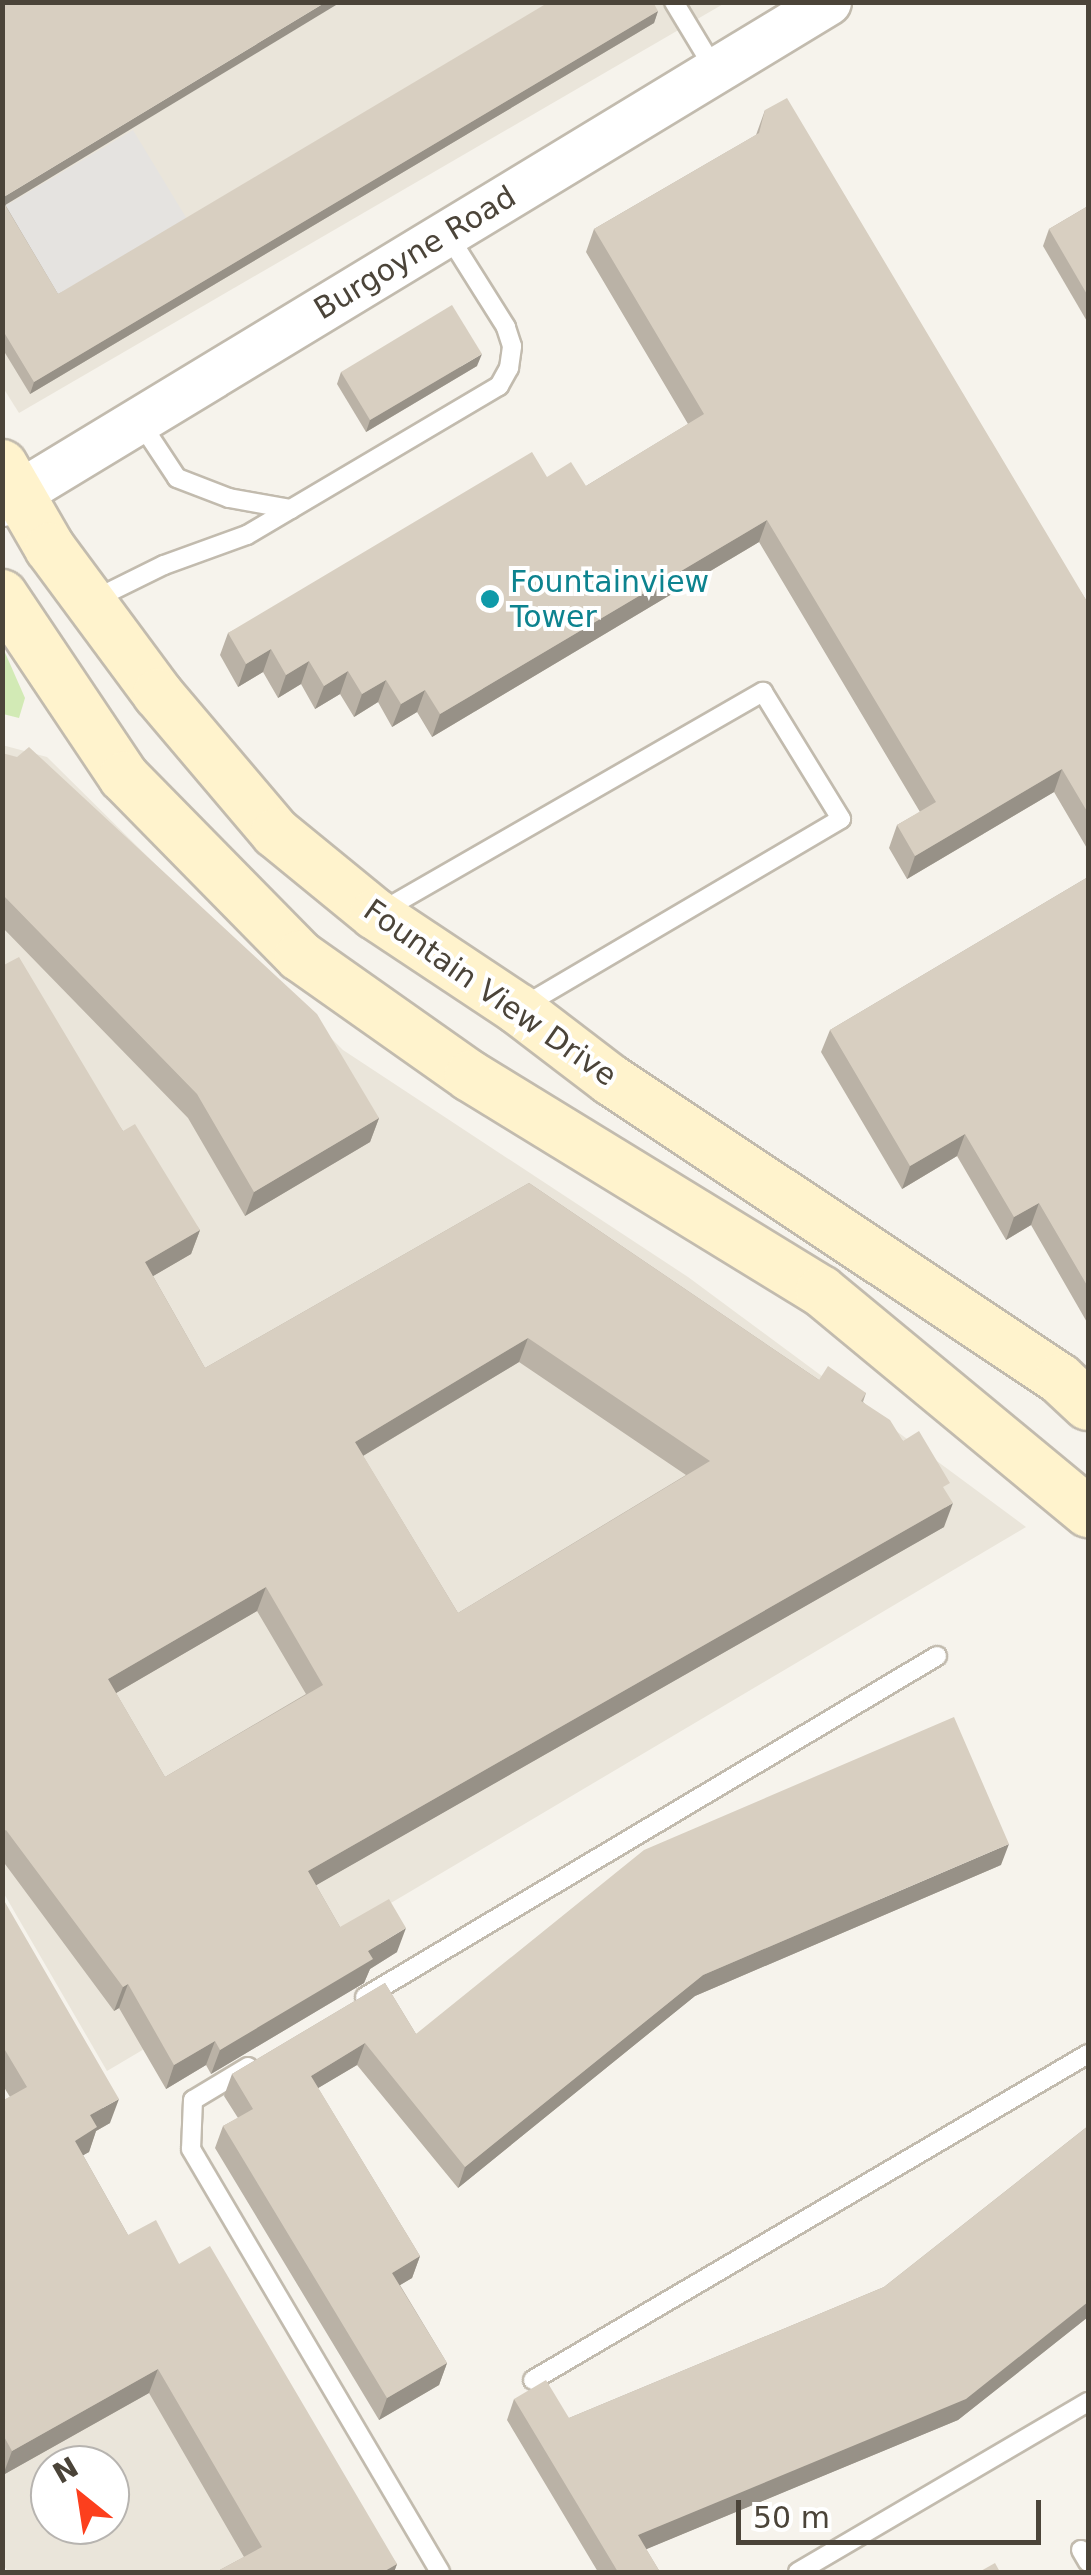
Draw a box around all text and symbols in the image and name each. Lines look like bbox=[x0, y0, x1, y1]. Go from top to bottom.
street label: Burgoyne Road bbox=[308, 179, 522, 327]
place label: Fountainview Tower bbox=[510, 564, 709, 634]
marker: Fountainview Tower bbox=[479, 588, 501, 610]
street label: Fountain View Drive bbox=[357, 892, 623, 1094]
north arrow bbox=[30, 2445, 130, 2545]
text: N bbox=[47, 2450, 84, 2490]
scale bar bbox=[741, 2480, 1046, 2542]
text: 50 m bbox=[753, 2500, 830, 2535]

